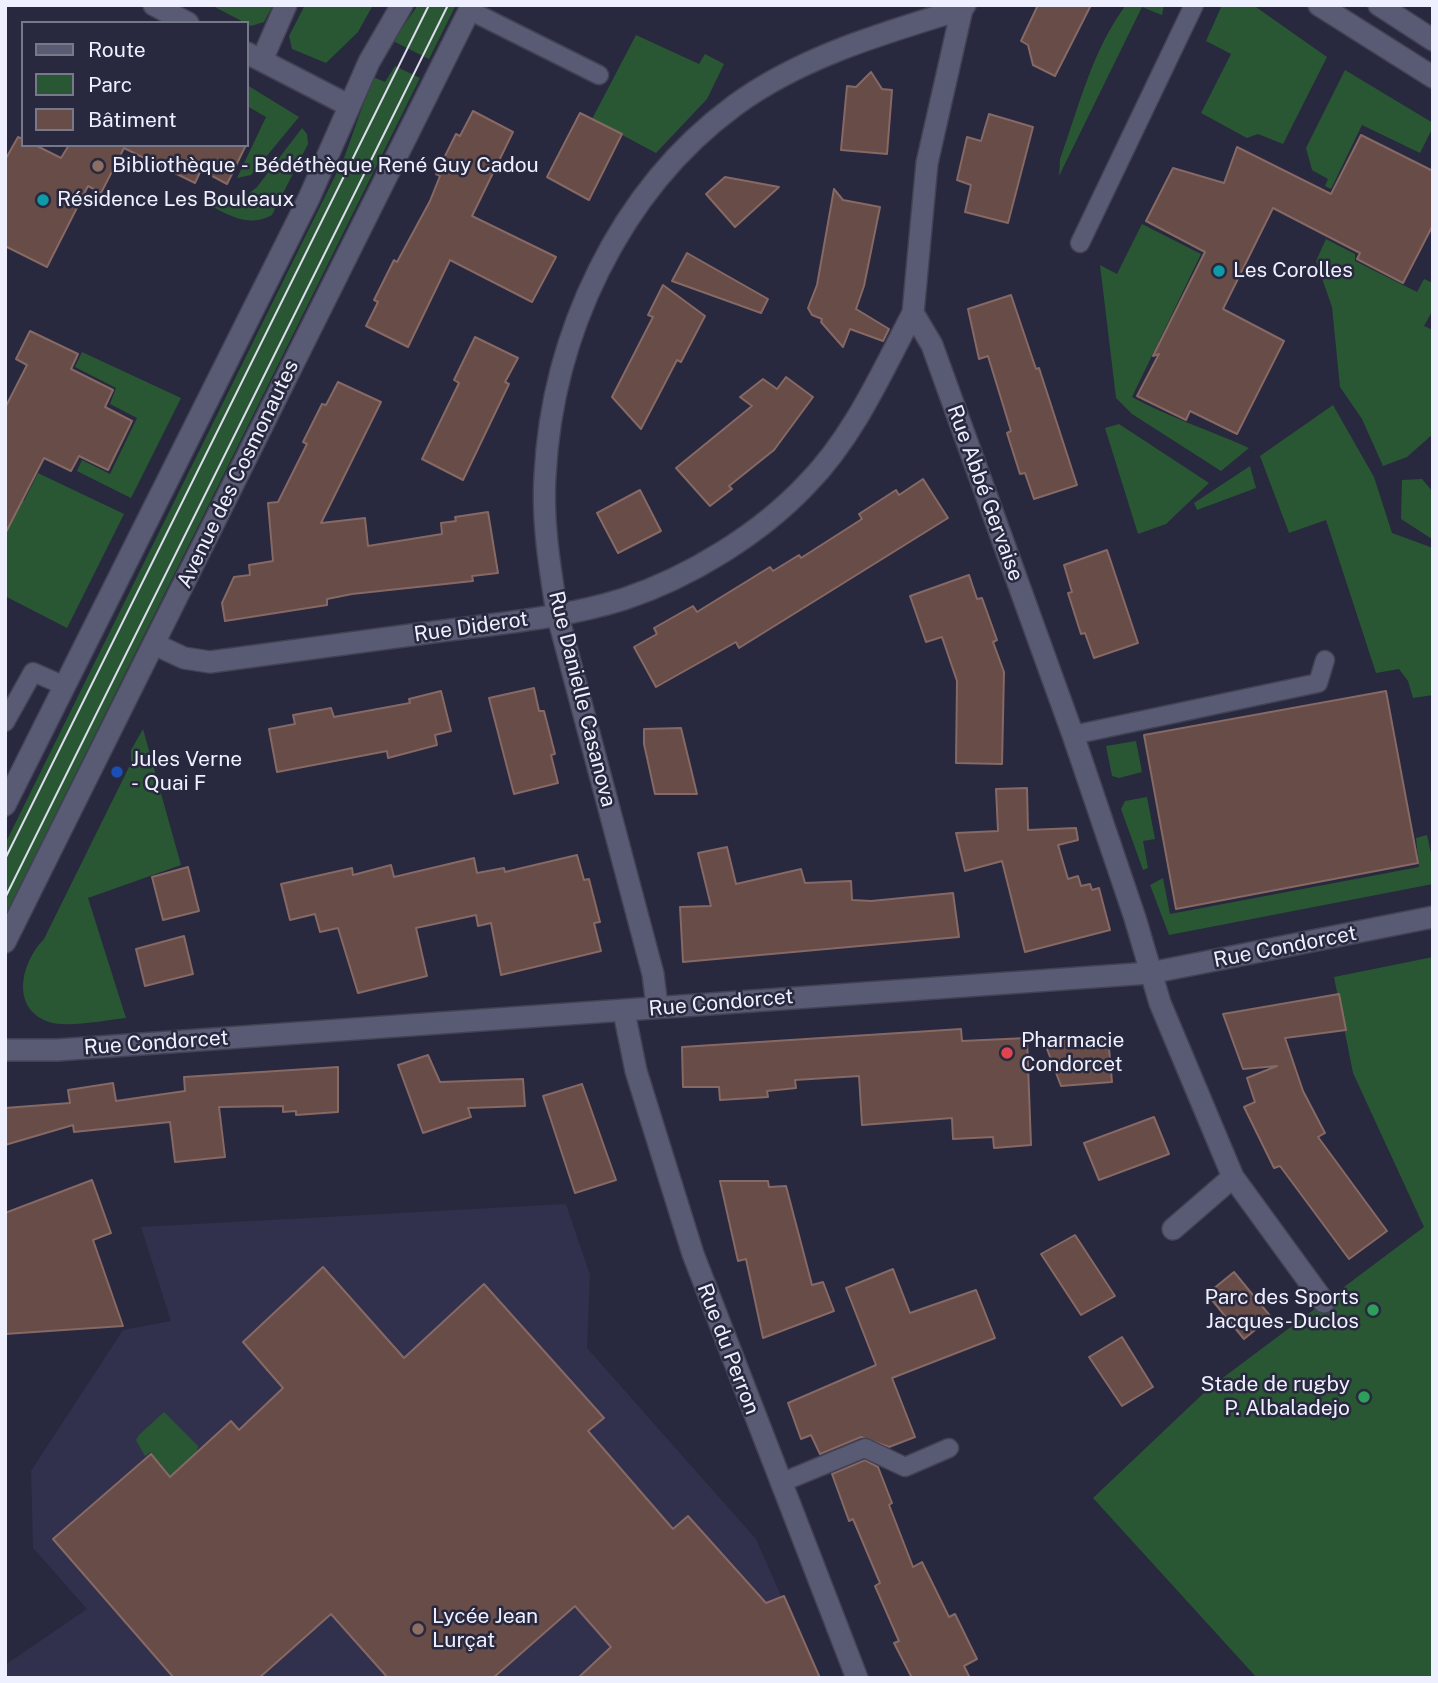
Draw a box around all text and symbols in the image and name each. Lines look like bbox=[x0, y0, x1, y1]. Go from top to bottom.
legend bbox=[21, 21, 248, 147]
text: Route bbox=[88, 37, 146, 62]
text: Parc bbox=[88, 72, 132, 97]
text: Bâtiment bbox=[88, 107, 177, 132]
place label: Bibliothèque - Bédéthèque René Guy Cadou bbox=[112, 153, 539, 179]
marker: Bibliothèque - Bédéthèque René Guy Cadou bbox=[90, 158, 106, 174]
place label: Résidence Les Bouleaux bbox=[57, 187, 294, 213]
marker: Résidence Les Bouleaux bbox=[35, 192, 51, 208]
place label: Les Corolles bbox=[1233, 258, 1353, 284]
marker: Les Corolles bbox=[1211, 263, 1227, 279]
street label: Avenue des Cosmonautes bbox=[172, 356, 304, 592]
street label: Rue Abbé Gervaise bbox=[941, 401, 1029, 585]
street label: Rue Danielle Casanova bbox=[543, 589, 621, 809]
street label: Rue Diderot bbox=[412, 607, 530, 647]
place label: Jules Verne - Quai F bbox=[131, 747, 242, 797]
marker: Jules Verne - Quai F bbox=[109, 764, 125, 780]
street label: Rue Condorcet bbox=[1211, 921, 1359, 973]
street label: Rue Condorcet bbox=[648, 984, 794, 1022]
street label: Rue Condorcet bbox=[83, 1025, 229, 1061]
place label: Pharmacie Condorcet bbox=[1021, 1028, 1124, 1078]
marker: Pharmacie Condorcet bbox=[999, 1045, 1015, 1061]
street label: Rue du Perron bbox=[691, 1280, 765, 1418]
place label: Parc des Sports Jacques-Duclos bbox=[1204, 1285, 1359, 1335]
marker: Parc des Sports Jacques-Duclos bbox=[1365, 1302, 1381, 1318]
place label: Stade de rugby P. Albaladejo bbox=[1201, 1372, 1350, 1422]
marker: Stade de rugby P. Albaladejo bbox=[1356, 1389, 1372, 1405]
place label: Lycée Jean Lurçat bbox=[432, 1604, 538, 1654]
marker: Lycée Jean Lurçat bbox=[410, 1621, 426, 1637]

